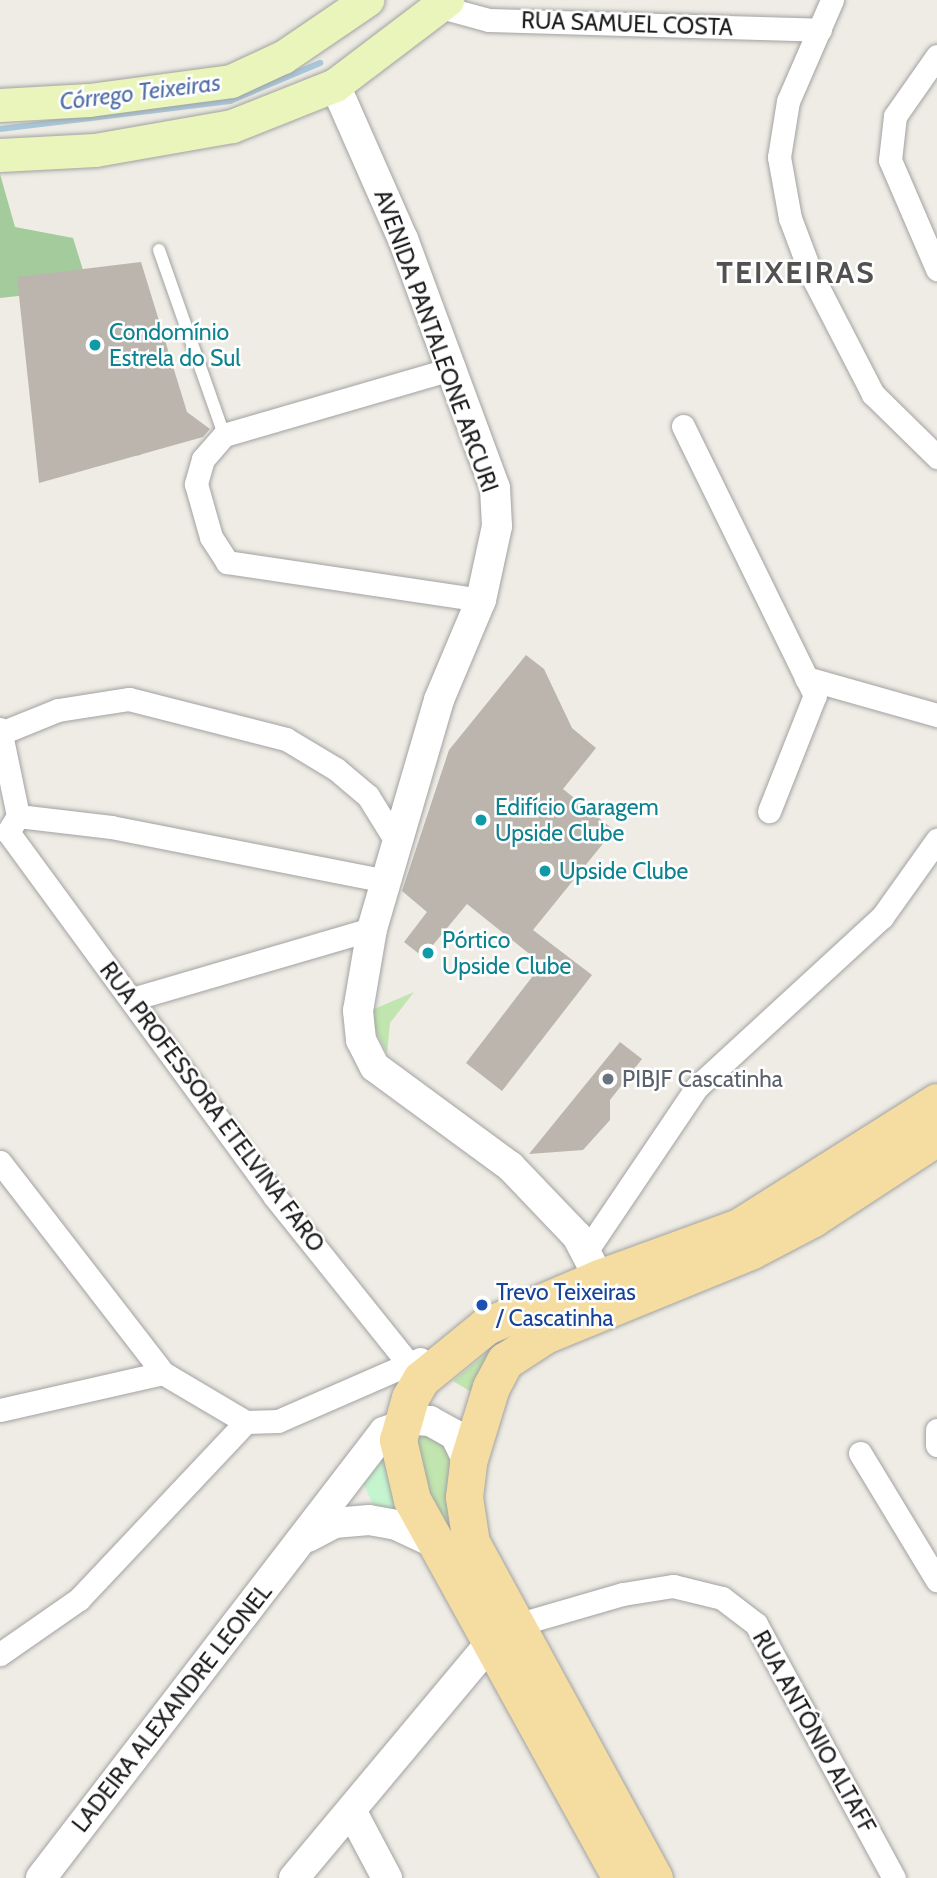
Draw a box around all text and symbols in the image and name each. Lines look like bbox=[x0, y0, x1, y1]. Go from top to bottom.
street label: RUA SAMUEL COSTA bbox=[521, 7, 733, 41]
water label: Córrego Teixeiras bbox=[58, 68, 222, 116]
street label: AVENIDA PANTALEONE ARCURI bbox=[368, 186, 504, 496]
district label: TEIXEIRAS bbox=[717, 255, 875, 291]
place label: Condomínio Estrela do Sul bbox=[109, 318, 241, 372]
marker: Condomínio Estrela do Sul bbox=[87, 337, 103, 353]
place label: Edifício Garagem Upside Clube bbox=[495, 793, 659, 847]
marker: Edifício Garagem Upside Clube bbox=[473, 812, 489, 828]
place label: Upside Clube bbox=[559, 857, 688, 885]
marker: Upside Clube bbox=[537, 863, 553, 879]
place label: Pórtico Upside Clube bbox=[442, 926, 571, 980]
marker: Pórtico Upside Clube bbox=[420, 945, 436, 961]
street label: RUA PROFESSORA ETELVINA FARO bbox=[94, 957, 330, 1257]
place label: PIBJF Cascatinha bbox=[622, 1065, 783, 1093]
marker: PIBJF Cascatinha bbox=[600, 1071, 616, 1087]
place label: Trevo Teixeiras / Cascatinha bbox=[496, 1278, 636, 1332]
marker: Trevo Teixeiras / Cascatinha bbox=[474, 1297, 490, 1313]
street label: LADEIRA ALEXANDRE LEONEL bbox=[67, 1578, 277, 1838]
street label: RUA ANTÔNIO ALTAFF bbox=[747, 1626, 881, 1838]

